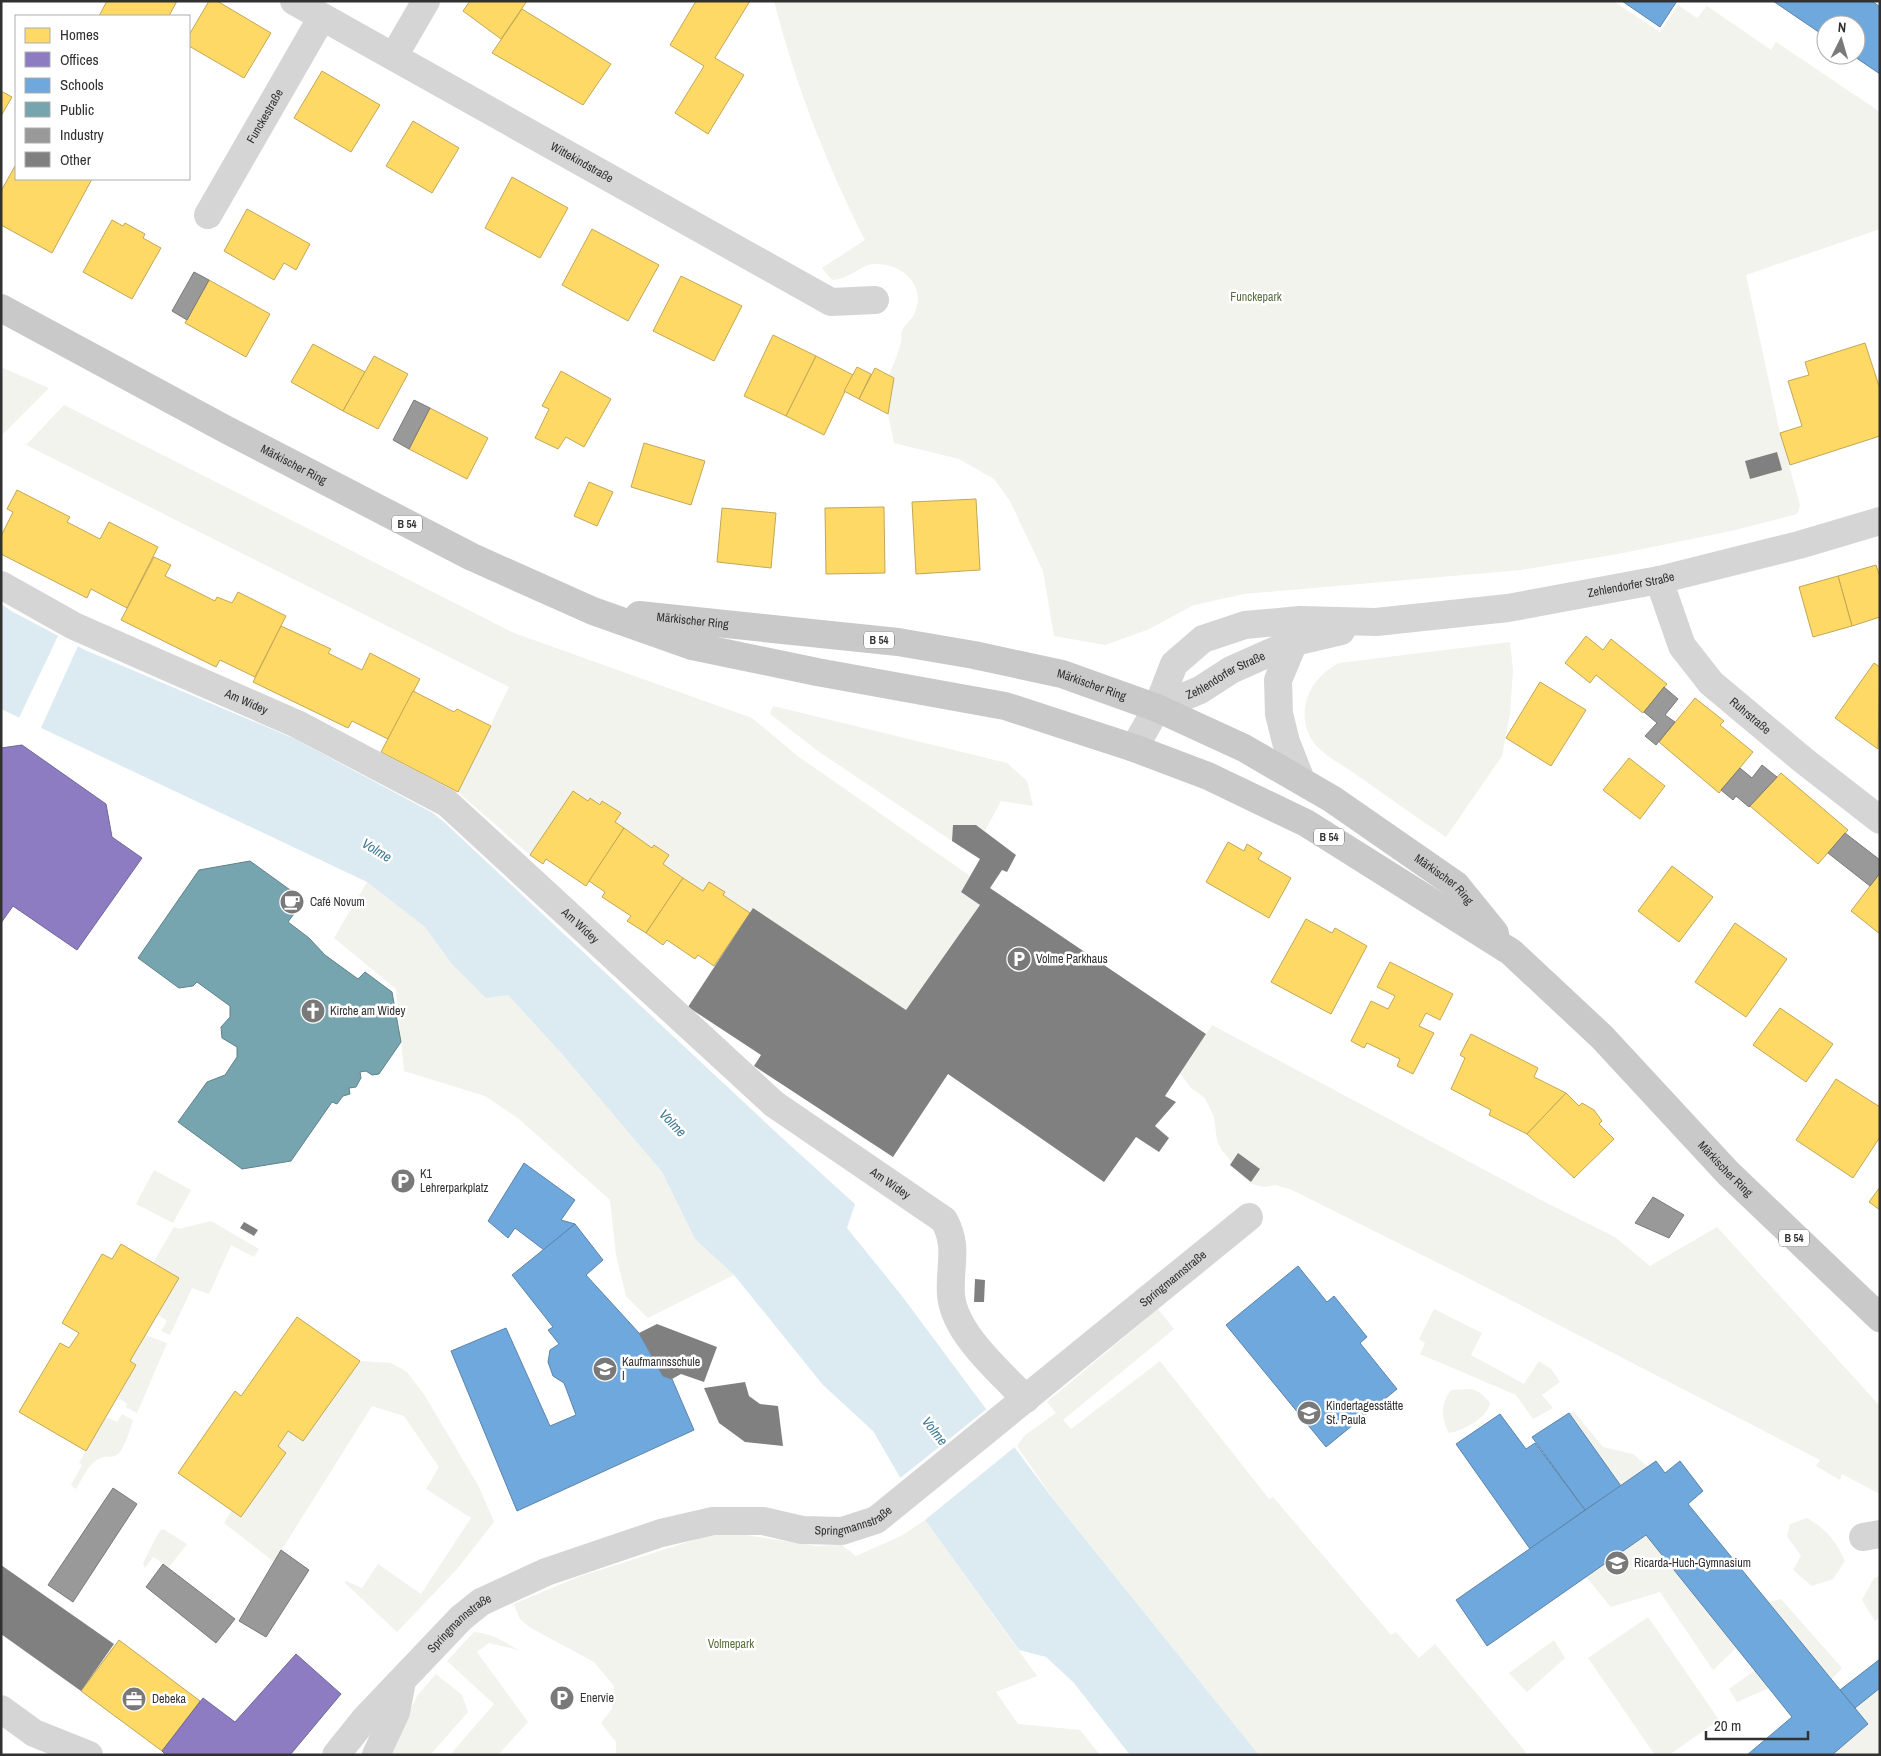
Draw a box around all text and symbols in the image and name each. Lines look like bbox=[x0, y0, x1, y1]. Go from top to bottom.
legend bbox=[15, 15, 190, 180]
north arrow bbox=[1816, 15, 1866, 65]
text: N bbox=[1837, 18, 1847, 36]
text: Homes bbox=[60, 24, 99, 45]
text: Offices bbox=[60, 49, 99, 70]
text: Schools bbox=[60, 74, 104, 95]
street label: Funckestraße bbox=[243, 86, 287, 146]
text: Public bbox=[60, 99, 94, 120]
text: Industry bbox=[60, 124, 105, 145]
street label: Wittekindstraße bbox=[548, 138, 616, 186]
text: Other bbox=[60, 149, 91, 170]
park label: Funckepark bbox=[1230, 289, 1282, 305]
street label: Märkischer Ring bbox=[258, 441, 330, 489]
road number: B 54 bbox=[392, 516, 422, 532]
street label: Zehlendorfer Straße bbox=[1586, 568, 1676, 601]
street label: Märkischer Ring bbox=[656, 609, 730, 632]
road number: B 54 bbox=[864, 632, 894, 648]
street label: Zehlendorfer Straße bbox=[1183, 648, 1268, 703]
street label: Märkischer Ring bbox=[1056, 665, 1129, 704]
street label: Am Widey bbox=[221, 685, 270, 718]
street label: Ruhrstraße bbox=[1726, 694, 1774, 738]
road number: B 54 bbox=[1314, 829, 1344, 846]
water label: Volme bbox=[359, 834, 395, 866]
street label: Märkischer Ring bbox=[1411, 851, 1477, 909]
cafe icon: Café Novum bbox=[279, 889, 305, 915]
place label: Café Novum bbox=[310, 894, 365, 910]
street label: Am Widey bbox=[557, 904, 602, 947]
parking icon: Volme Parkhaus bbox=[1006, 946, 1032, 972]
place label: Volme Parkhaus bbox=[1036, 951, 1108, 967]
church icon: Kirche am Widey bbox=[300, 998, 326, 1024]
place label: Kirche am Widey bbox=[330, 1003, 406, 1019]
water label: Volme bbox=[655, 1105, 691, 1141]
street label: Märkischer Ring bbox=[1694, 1138, 1757, 1201]
street label: Am Widey bbox=[866, 1163, 914, 1203]
place label: K1 Lehrerparkplatz bbox=[420, 1166, 488, 1196]
parking icon: K1 Lehrerparkplatz bbox=[390, 1168, 416, 1194]
road number: B 54 bbox=[1779, 1230, 1809, 1246]
street label: Springmannstraße bbox=[1136, 1247, 1210, 1311]
place label: Kaufmannsschule I bbox=[622, 1354, 700, 1384]
school or university icon: Kaufmannsschule I bbox=[592, 1356, 618, 1382]
place label: Kindertagesstätte St. Paula bbox=[1326, 1398, 1403, 1428]
school or university icon: Kindertagesstätte St. Paula bbox=[1296, 1400, 1322, 1426]
water label: Volme bbox=[918, 1413, 952, 1449]
street label: Springmannstraße bbox=[814, 1502, 895, 1539]
school or university icon: Ricarda-Huch-Gymnasium bbox=[1604, 1550, 1630, 1576]
place label: Ricarda-Huch-Gymnasium bbox=[1634, 1555, 1751, 1571]
street label: Springmannstraße bbox=[424, 1590, 494, 1656]
park label: Volmepark bbox=[708, 1636, 754, 1652]
parking icon: Enervie bbox=[549, 1685, 575, 1711]
office icon: Debeka bbox=[121, 1686, 147, 1712]
place label: Enervie bbox=[580, 1690, 614, 1706]
place label: Debeka bbox=[152, 1691, 186, 1707]
scale bar bbox=[1706, 1708, 1808, 1740]
text: 20 m bbox=[1714, 1715, 1741, 1736]

